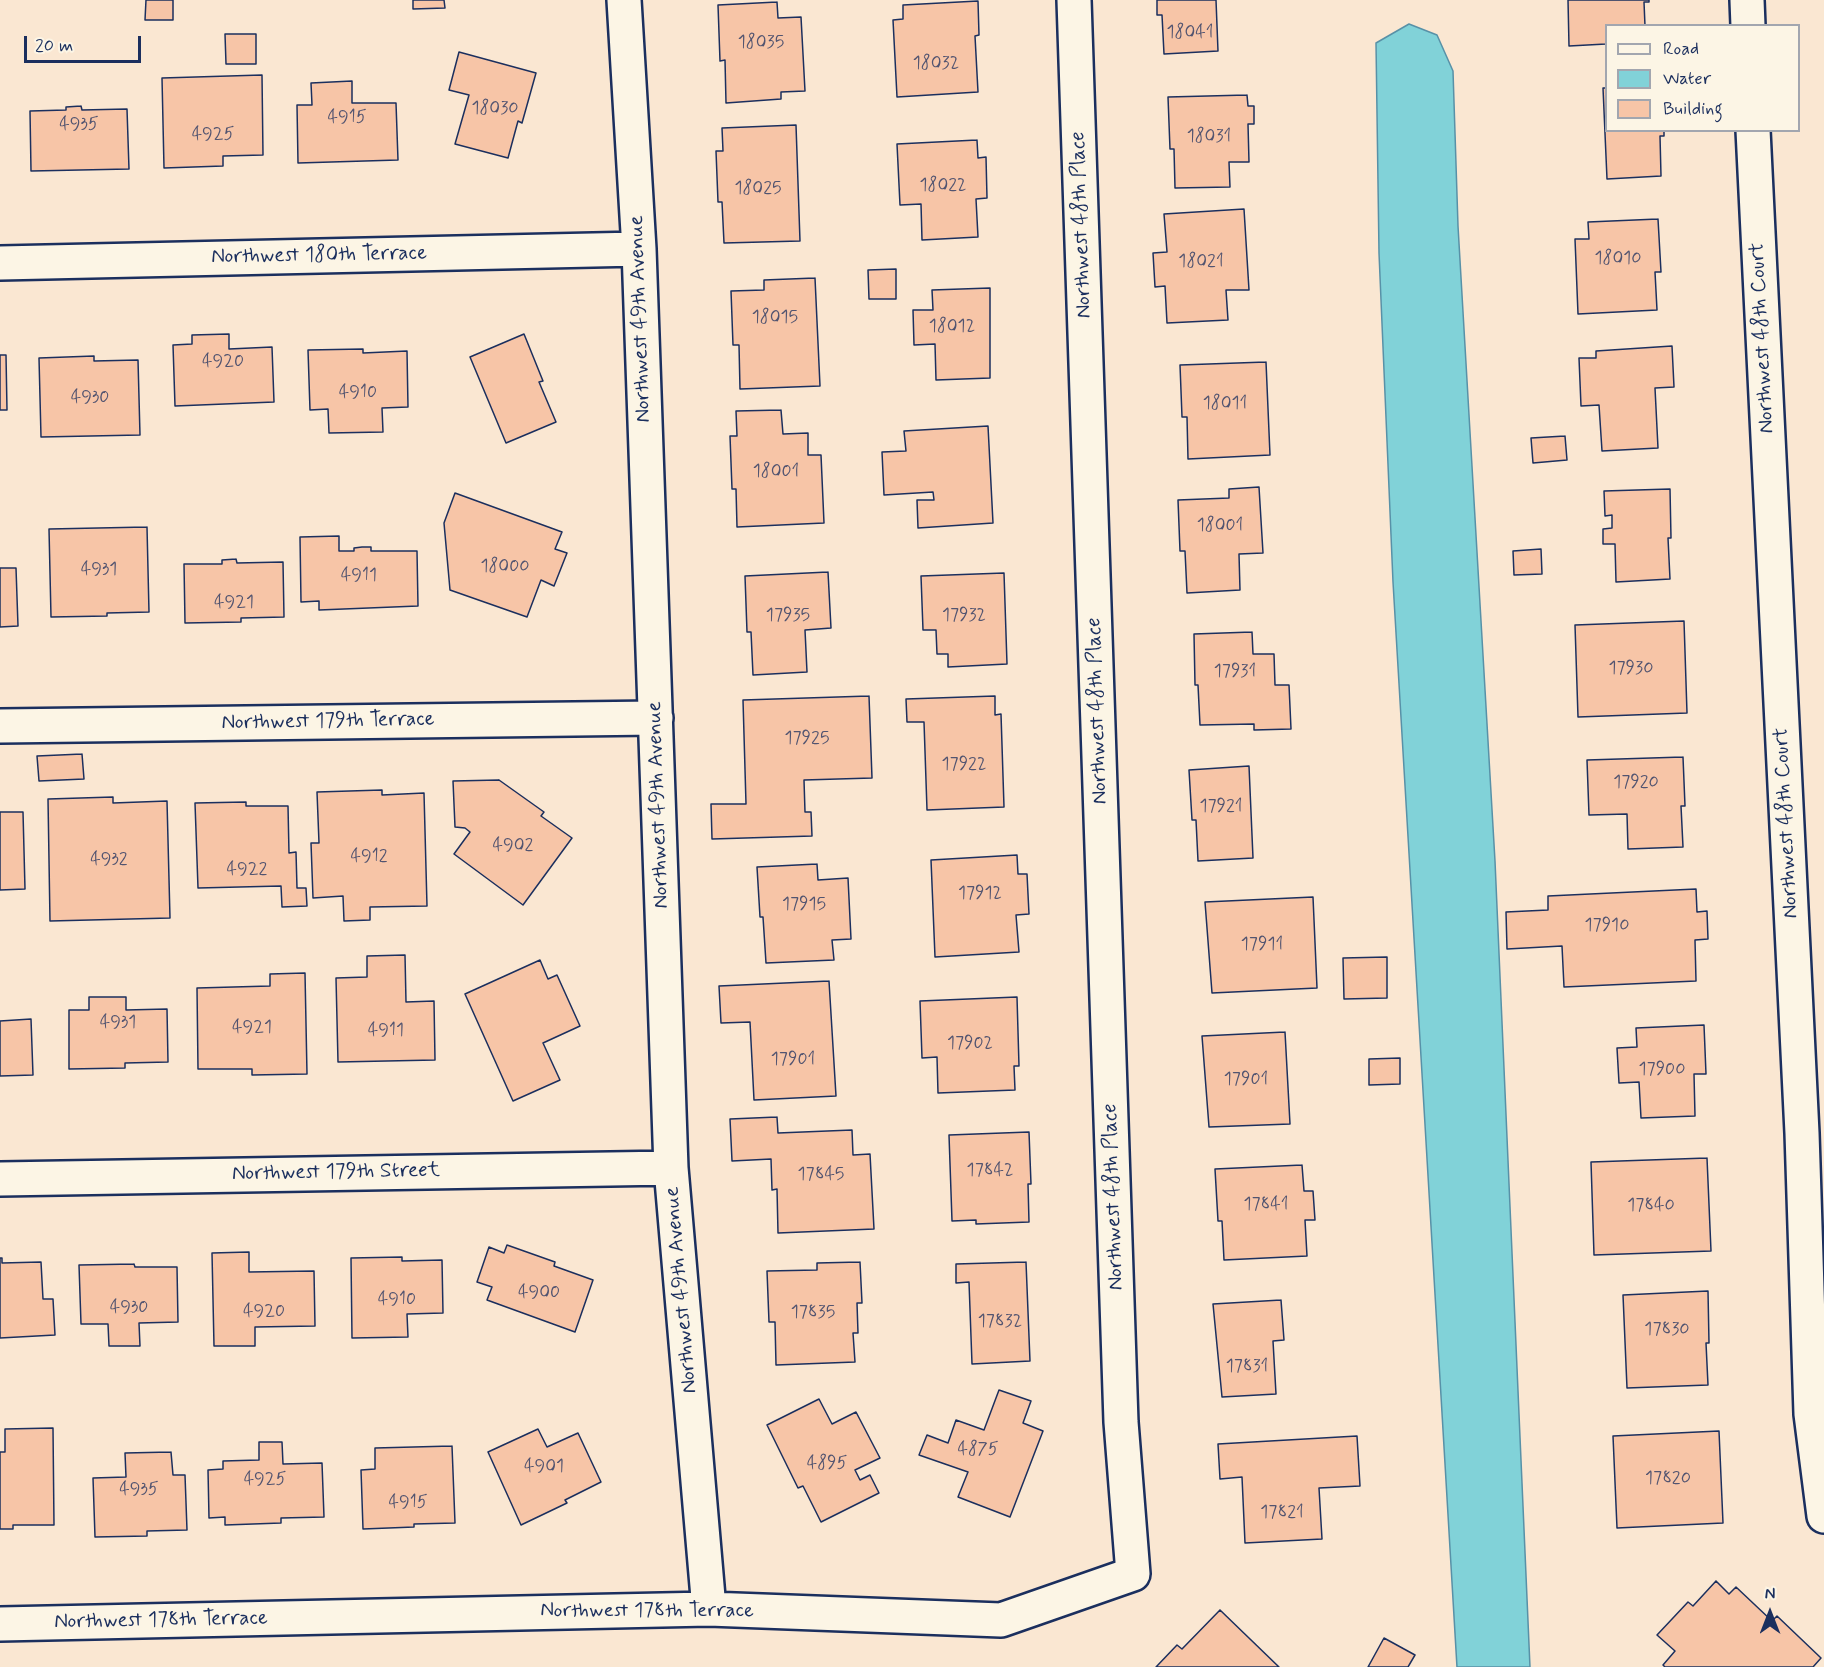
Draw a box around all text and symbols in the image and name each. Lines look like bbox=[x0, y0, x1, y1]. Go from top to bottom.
house number: 18041 bbox=[1167, 22, 1213, 44]
scale bar bbox=[27, 24, 144, 62]
legend bbox=[1605, 24, 1800, 132]
house number: 18035 bbox=[738, 32, 784, 54]
text: 20 m bbox=[35, 34, 73, 58]
text: Road bbox=[1663, 37, 1699, 61]
house number: 18032 bbox=[913, 53, 959, 75]
text: Water bbox=[1663, 67, 1711, 91]
text: Building bbox=[1663, 97, 1723, 121]
house number: 18030 bbox=[471, 98, 519, 120]
house number: 4915 bbox=[327, 107, 367, 129]
house number: 4935 bbox=[59, 114, 99, 136]
house number: 4925 bbox=[192, 124, 234, 146]
house number: 18031 bbox=[1187, 126, 1231, 148]
street label: Northwest 48th Place bbox=[1066, 131, 1098, 319]
house number: 18022 bbox=[919, 175, 967, 197]
house number: 18025 bbox=[734, 178, 782, 200]
street label: Northwest 49th Avenue bbox=[625, 215, 657, 423]
street label: Northwest 180th Terrace bbox=[211, 242, 427, 270]
street label: Northwest 48th Court bbox=[1745, 242, 1781, 434]
house number: 18010 bbox=[1594, 248, 1642, 270]
house number: 18021 bbox=[1178, 251, 1224, 273]
house number: 18015 bbox=[752, 307, 798, 329]
house number: 18012 bbox=[929, 316, 975, 338]
house number: 4920 bbox=[202, 351, 244, 373]
house number: 4910 bbox=[339, 382, 377, 404]
house number: 4930 bbox=[71, 387, 109, 409]
house number: 18011 bbox=[1203, 393, 1247, 415]
house number: 18001 bbox=[753, 461, 799, 483]
house number: 18001 bbox=[1197, 515, 1243, 537]
house number: 18000 bbox=[480, 556, 530, 578]
house number: 4931 bbox=[81, 559, 117, 581]
house number: 4911 bbox=[341, 565, 377, 587]
house number: 4921 bbox=[214, 592, 254, 614]
house number: 17935 bbox=[766, 605, 810, 627]
house number: 17932 bbox=[942, 605, 986, 627]
street label: Northwest 48th Place bbox=[1082, 617, 1114, 805]
house number: 17930 bbox=[1609, 658, 1653, 680]
house number: 17931 bbox=[1214, 661, 1256, 683]
street label: Northwest 49th Avenue bbox=[643, 701, 675, 909]
street label: Northwest 179th Terrace bbox=[221, 708, 435, 736]
street label: Northwest 48th Court bbox=[1769, 727, 1805, 919]
house number: 17925 bbox=[785, 728, 829, 750]
house number: 17922 bbox=[942, 754, 986, 776]
house number: 17920 bbox=[1613, 772, 1659, 794]
house number: 17921 bbox=[1199, 796, 1243, 818]
house number: 4902 bbox=[493, 835, 533, 857]
house number: 4912 bbox=[350, 846, 388, 868]
house number: 4932 bbox=[90, 849, 128, 871]
house number: 4922 bbox=[227, 859, 267, 881]
house number: 17912 bbox=[958, 883, 1002, 905]
house number: 17915 bbox=[782, 894, 826, 916]
house number: 17910 bbox=[1585, 915, 1629, 937]
house number: 17911 bbox=[1241, 934, 1283, 956]
house number: 4931 bbox=[100, 1012, 136, 1034]
house number: 4921 bbox=[232, 1017, 272, 1039]
house number: 4911 bbox=[368, 1020, 404, 1042]
house number: 17902 bbox=[947, 1033, 993, 1055]
house number: 17901 bbox=[771, 1049, 815, 1071]
house number: 17900 bbox=[1639, 1059, 1685, 1081]
house number: 17901 bbox=[1224, 1069, 1268, 1091]
street label: Northwest 48th Place bbox=[1098, 1103, 1130, 1291]
street label: Northwest 179th Street bbox=[232, 1159, 440, 1187]
house number: 17842 bbox=[967, 1160, 1013, 1182]
house number: 17845 bbox=[798, 1164, 844, 1186]
street label: Northwest 49th Avenue bbox=[660, 1185, 704, 1395]
house number: 17841 bbox=[1243, 1194, 1289, 1216]
house number: 17840 bbox=[1627, 1195, 1675, 1217]
house number: 4900 bbox=[518, 1282, 560, 1304]
house number: 4910 bbox=[378, 1289, 416, 1311]
house number: 4930 bbox=[110, 1297, 148, 1319]
house number: 4920 bbox=[243, 1301, 285, 1323]
house number: 17835 bbox=[791, 1302, 835, 1324]
house number: 17832 bbox=[978, 1311, 1022, 1333]
house number: 17830 bbox=[1644, 1319, 1690, 1341]
house number: 17831 bbox=[1226, 1356, 1268, 1378]
house number: 4875 bbox=[957, 1439, 999, 1461]
house number: 4895 bbox=[807, 1453, 847, 1475]
house number: 4901 bbox=[524, 1456, 564, 1478]
house number: 17820 bbox=[1645, 1468, 1691, 1490]
house number: 4925 bbox=[244, 1469, 286, 1491]
house number: 4935 bbox=[119, 1479, 159, 1501]
house number: 4915 bbox=[388, 1492, 428, 1514]
house number: 17821 bbox=[1260, 1502, 1304, 1524]
north arrow bbox=[1740, 1583, 1800, 1643]
text: N bbox=[1765, 1584, 1775, 1605]
street label: Northwest 178th Terrace bbox=[540, 1599, 754, 1625]
street label: Northwest 178th Terrace bbox=[54, 1607, 268, 1635]

